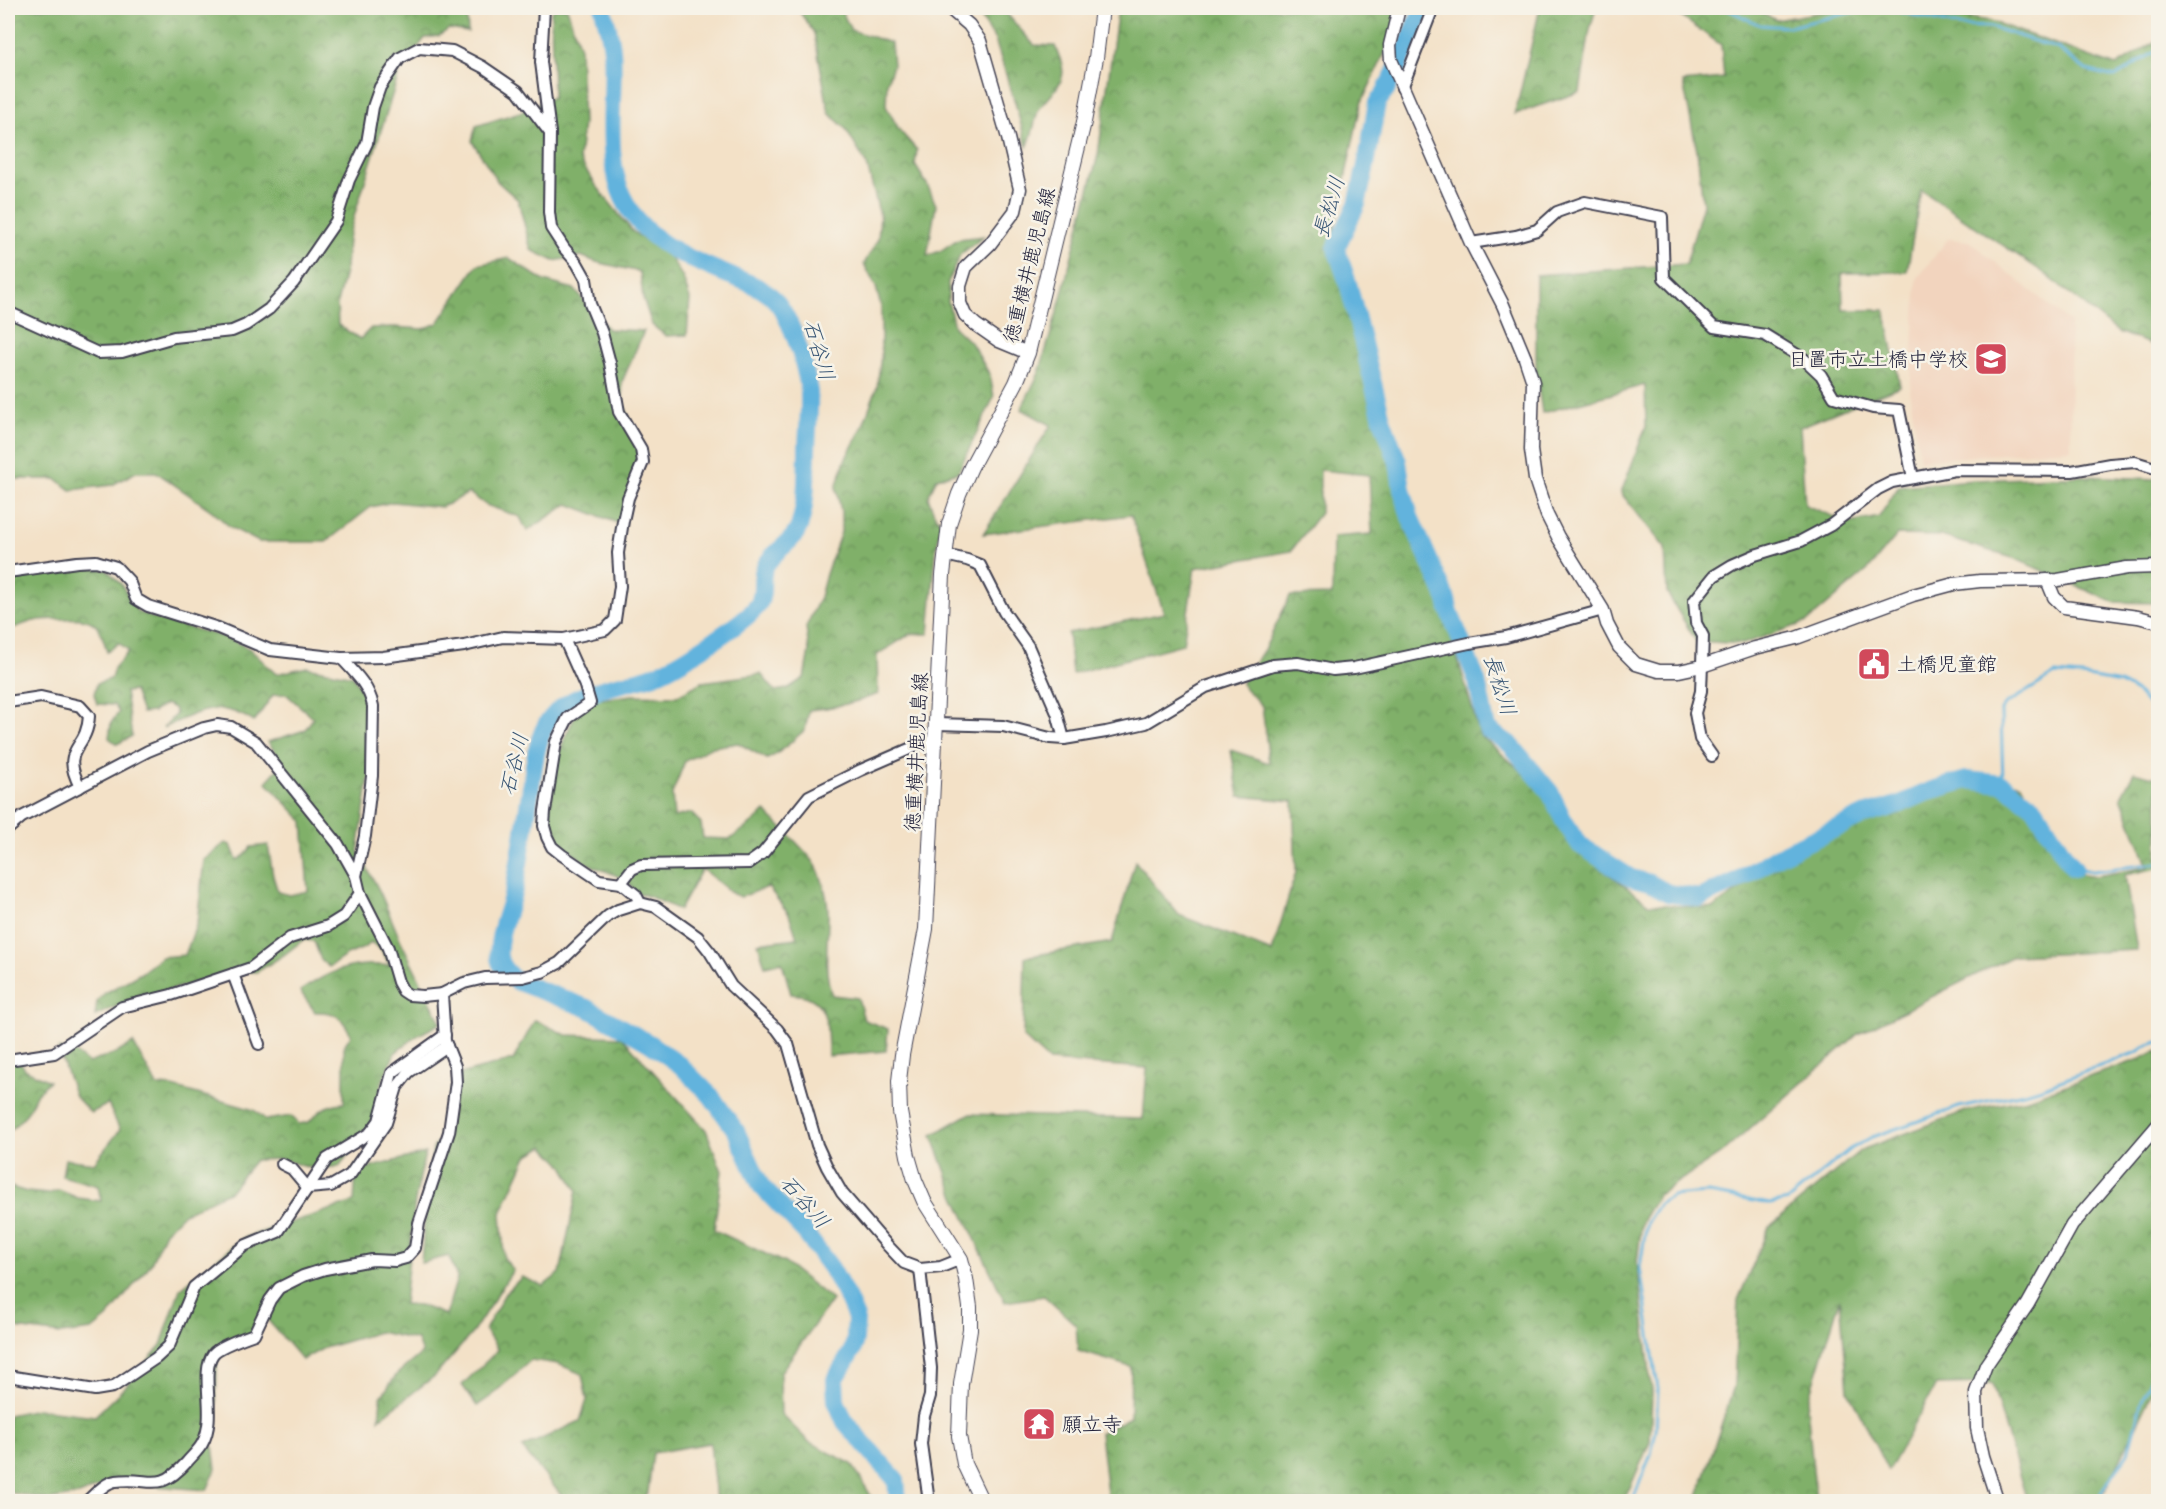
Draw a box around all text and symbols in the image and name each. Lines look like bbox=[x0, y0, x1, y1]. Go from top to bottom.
water label: 長松川 bbox=[1310, 174, 1354, 242]
street label: 徳重横井鹿児島線 bbox=[1000, 185, 1063, 346]
water label: 石谷川 bbox=[795, 317, 837, 385]
school or university icon: 日置市立土橋中学校 bbox=[1973, 341, 2009, 377]
place label: 日置市立土橋中学校 bbox=[1788, 349, 1968, 374]
public building icon: 土橋児童館 bbox=[1856, 646, 1892, 682]
water label: 長松川 bbox=[1475, 652, 1519, 720]
place label: 土橋児童館 bbox=[1897, 654, 1997, 679]
street label: 徳重横井鹿児島線 bbox=[902, 672, 935, 833]
water label: 石谷川 bbox=[497, 731, 537, 798]
water label: 石谷川 bbox=[772, 1172, 833, 1236]
temple icon: 願立寺 bbox=[1021, 1406, 1057, 1442]
place label: 願立寺 bbox=[1062, 1414, 1122, 1439]

